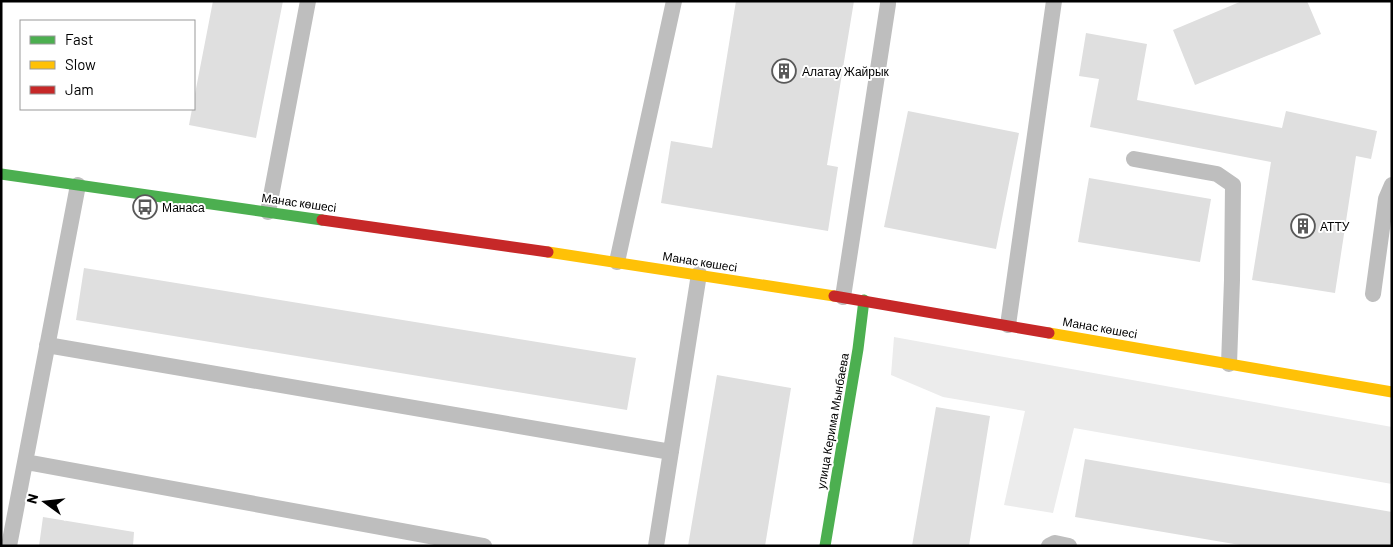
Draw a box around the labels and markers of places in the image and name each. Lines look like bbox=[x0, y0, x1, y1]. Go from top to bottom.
building icon: Алатау Жайрык bbox=[771, 58, 797, 84]
place label: Алатау Жайрык bbox=[802, 64, 890, 79]
bus stop icon: Манаса bbox=[132, 194, 158, 220]
place label: Манаса bbox=[162, 200, 205, 214]
building icon: АТТУ bbox=[1290, 213, 1316, 239]
place label: АТТУ bbox=[1320, 219, 1350, 233]

